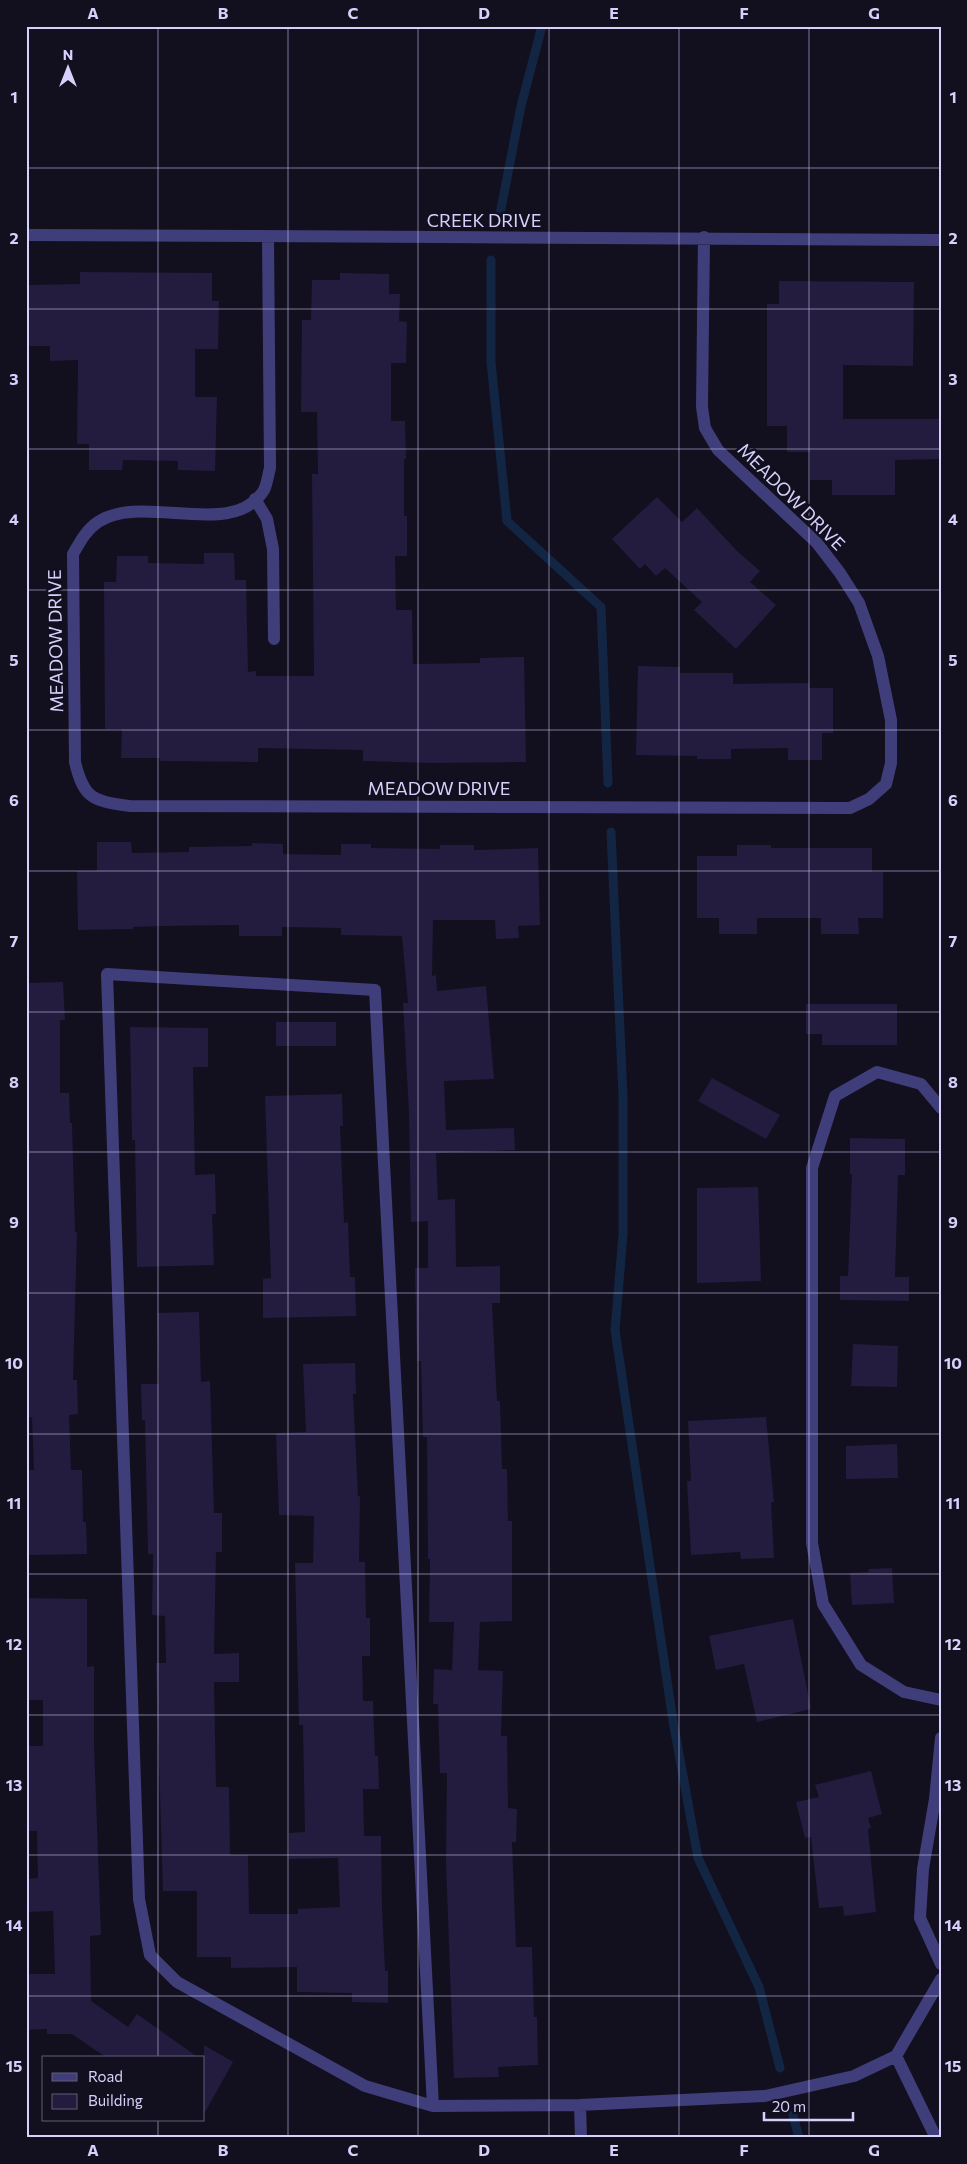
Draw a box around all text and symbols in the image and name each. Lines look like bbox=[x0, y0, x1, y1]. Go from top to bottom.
text: A bbox=[87, 3, 99, 22]
text: B bbox=[218, 3, 229, 22]
text: C bbox=[348, 3, 359, 22]
text: D bbox=[478, 3, 490, 22]
text: E bbox=[609, 3, 619, 22]
text: F bbox=[739, 3, 749, 22]
text: G bbox=[868, 3, 880, 22]
north arrow bbox=[42, 42, 92, 92]
text: N bbox=[63, 46, 73, 63]
text: 1 bbox=[10, 87, 18, 106]
text: 1 bbox=[949, 87, 957, 106]
street label: CREEK DRIVE bbox=[427, 209, 541, 231]
text: 2 bbox=[9, 228, 19, 247]
text: 2 bbox=[948, 228, 958, 247]
text: 3 bbox=[9, 369, 19, 388]
text: 3 bbox=[948, 369, 958, 388]
street label: MEADOW DRIVE bbox=[733, 438, 850, 555]
text: 4 bbox=[9, 509, 19, 528]
text: 4 bbox=[948, 509, 958, 528]
street label: MEADOW DRIVE bbox=[43, 569, 67, 713]
text: 5 bbox=[9, 650, 19, 669]
text: 5 bbox=[948, 650, 958, 669]
street label: MEADOW DRIVE bbox=[367, 777, 511, 799]
text: 6 bbox=[9, 790, 19, 809]
text: 6 bbox=[948, 790, 958, 809]
text: 7 bbox=[10, 931, 19, 950]
text: 7 bbox=[949, 931, 958, 950]
text: 8 bbox=[9, 1072, 19, 1091]
text: 8 bbox=[948, 1072, 958, 1091]
text: 9 bbox=[9, 1212, 19, 1231]
text: 9 bbox=[948, 1212, 958, 1231]
text: 10 bbox=[5, 1353, 23, 1372]
text: 10 bbox=[944, 1353, 962, 1372]
text: 11 bbox=[7, 1493, 21, 1512]
text: 11 bbox=[946, 1493, 960, 1512]
text: 12 bbox=[6, 1634, 22, 1653]
text: 12 bbox=[945, 1634, 961, 1653]
text: 13 bbox=[6, 1775, 22, 1794]
text: 13 bbox=[945, 1775, 961, 1794]
text: 14 bbox=[5, 1915, 23, 1934]
text: 14 bbox=[944, 1915, 962, 1934]
text: 15 bbox=[6, 2056, 22, 2075]
legend bbox=[42, 2056, 205, 2122]
text: 15 bbox=[945, 2056, 961, 2075]
text: Road bbox=[88, 2067, 123, 2085]
scale bar bbox=[764, 2089, 853, 2121]
text: Building bbox=[88, 2091, 143, 2109]
text: 20 m bbox=[772, 2097, 806, 2115]
text: A bbox=[87, 2140, 99, 2159]
text: B bbox=[218, 2140, 229, 2159]
text: C bbox=[348, 2140, 359, 2159]
text: D bbox=[478, 2140, 490, 2159]
text: E bbox=[609, 2140, 619, 2159]
text: F bbox=[739, 2140, 749, 2159]
text: G bbox=[868, 2140, 880, 2159]

